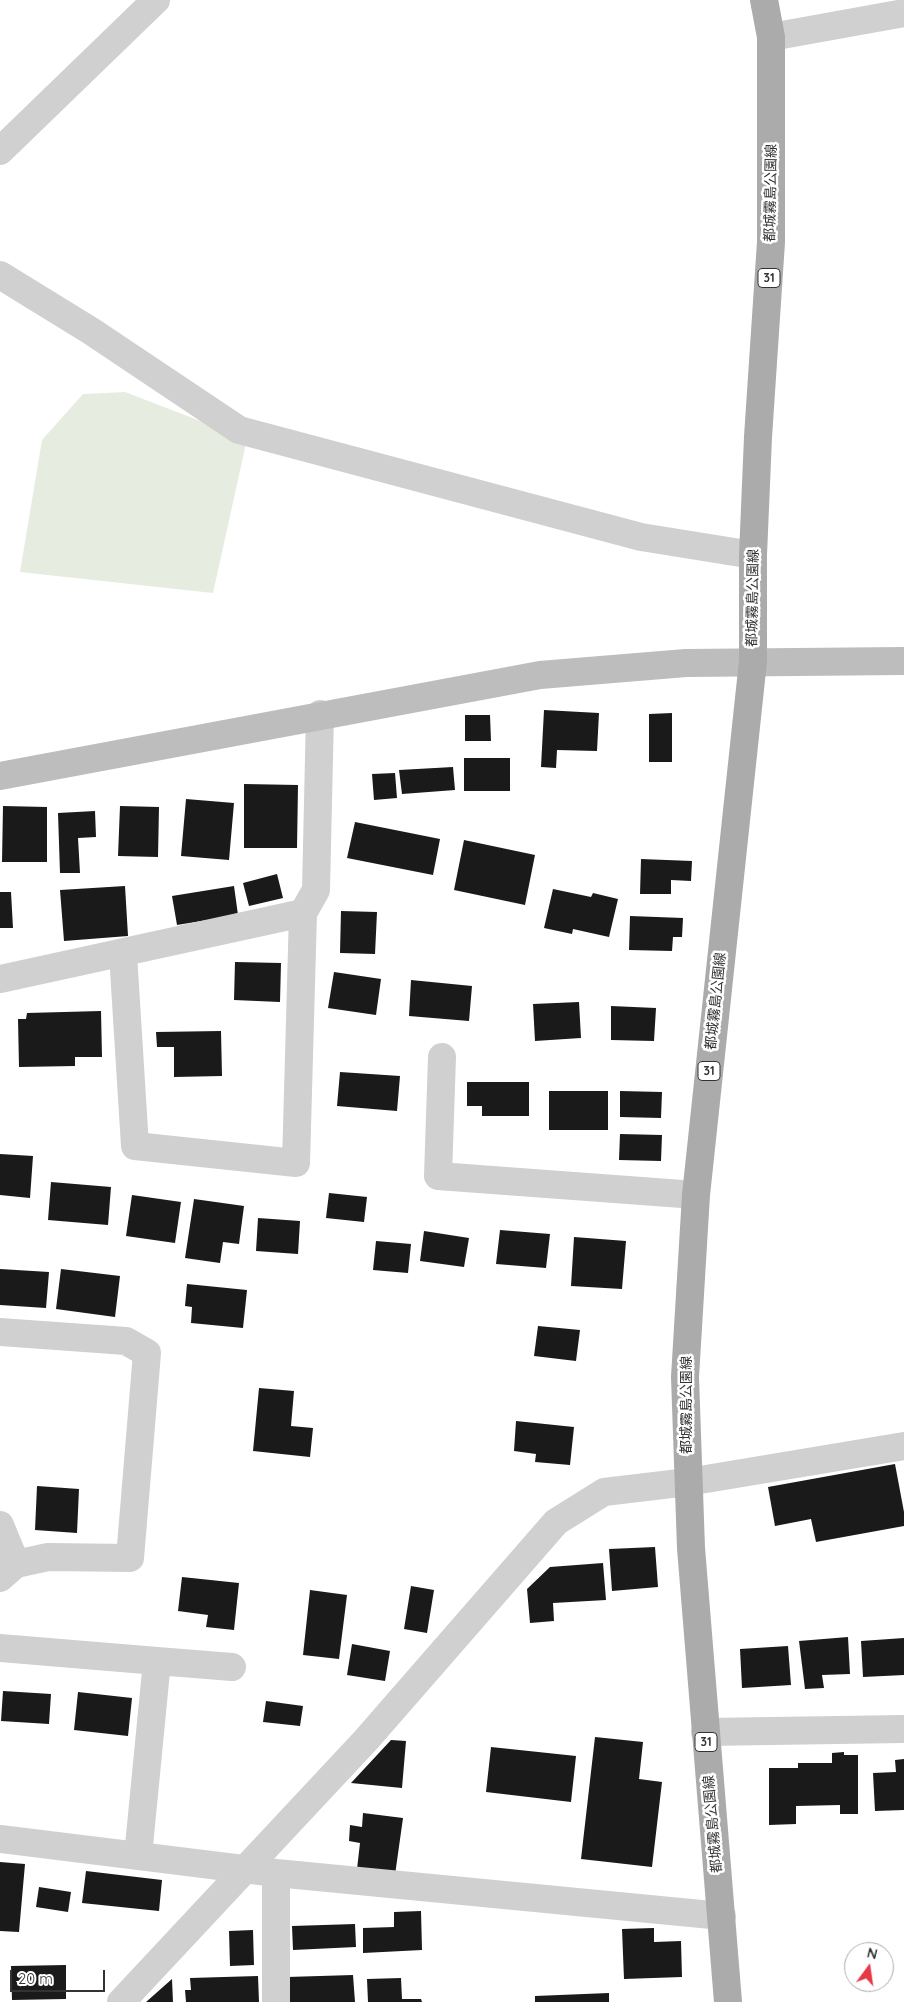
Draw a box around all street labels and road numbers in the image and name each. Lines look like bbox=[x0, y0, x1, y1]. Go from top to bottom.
street label: 都城霧島公園線 bbox=[762, 144, 780, 242]
road number: 31 bbox=[758, 268, 780, 288]
street label: 都城霧島公園線 bbox=[744, 549, 762, 647]
street label: 都城霧島公園線 bbox=[703, 951, 729, 1051]
road number: 31 bbox=[698, 1062, 720, 1080]
street label: 都城霧島公園線 bbox=[679, 1356, 695, 1454]
road number: 31 bbox=[695, 1732, 717, 1751]
street label: 都城霧島公園線 bbox=[700, 1774, 726, 1874]

